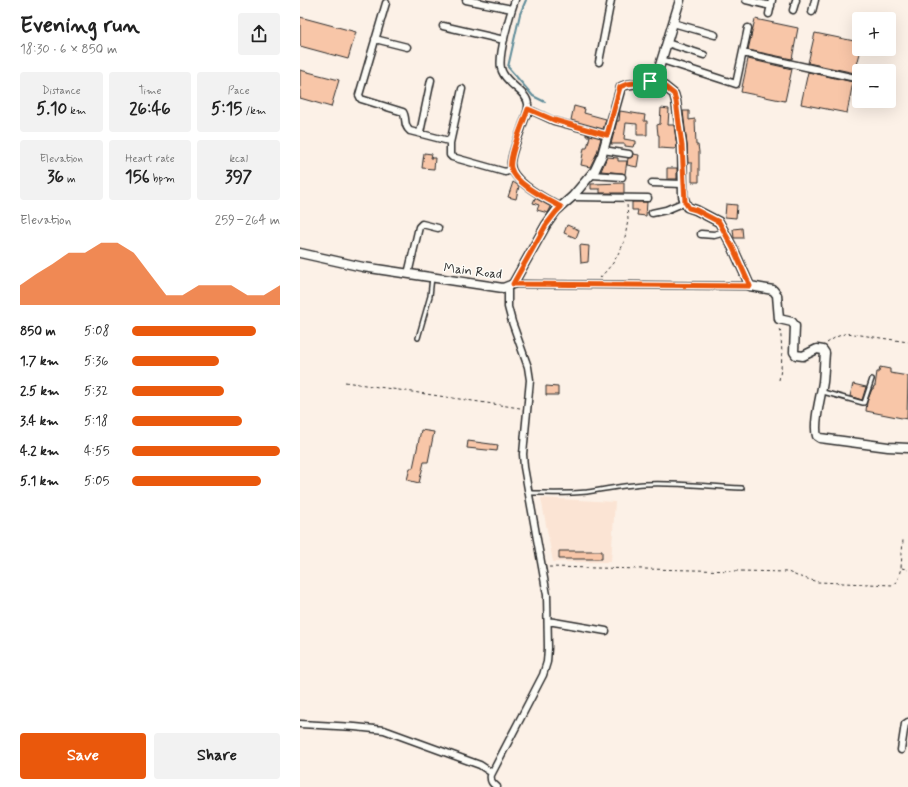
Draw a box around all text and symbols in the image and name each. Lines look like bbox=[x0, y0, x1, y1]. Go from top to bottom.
text: Evening run bbox=[20, 12, 140, 40]
map controls bbox=[852, 12, 896, 108]
button: + bbox=[852, 12, 896, 56]
button: share bbox=[238, 13, 280, 55]
text: 18:30 · 6 × 850 m bbox=[20, 41, 117, 58]
pin bbox=[633, 64, 667, 98]
button: − bbox=[852, 64, 896, 108]
icon: arrive bbox=[639, 70, 661, 92]
text: Distance bbox=[42, 84, 81, 98]
text: Time bbox=[138, 84, 162, 98]
text: Pace bbox=[228, 84, 250, 98]
text: 5.10 bbox=[36, 98, 67, 120]
text: 26:46 bbox=[129, 98, 171, 120]
text: 5:15 bbox=[211, 98, 242, 120]
text: km bbox=[67, 104, 86, 118]
text: /km bbox=[242, 104, 266, 118]
text: Elevation bbox=[40, 152, 83, 166]
text: Heart rate bbox=[125, 152, 175, 166]
text: kcal bbox=[229, 152, 248, 166]
text: 36 bbox=[47, 166, 64, 188]
text: 156 bbox=[125, 166, 150, 188]
text: 397 bbox=[225, 166, 252, 188]
text: m bbox=[64, 172, 76, 186]
text: bpm bbox=[150, 172, 175, 186]
text: Elevation bbox=[20, 212, 71, 229]
text: 259–264 m bbox=[215, 212, 280, 229]
street label: Main Road bbox=[443, 259, 503, 283]
text: 850 m bbox=[20, 323, 56, 340]
text: 5:08 bbox=[84, 323, 110, 340]
text: 1.7 km bbox=[20, 353, 59, 370]
text: 5:36 bbox=[84, 353, 108, 370]
text: 2.5 km bbox=[20, 383, 59, 400]
text: 5:32 bbox=[84, 383, 108, 400]
text: 3.4 km bbox=[20, 413, 59, 430]
text: 5:18 bbox=[84, 413, 108, 430]
text: 4.2 km bbox=[20, 443, 59, 460]
text: 4:55 bbox=[84, 443, 110, 460]
text: 5.1 km bbox=[20, 473, 59, 490]
text: 5:05 bbox=[84, 473, 109, 490]
button: Save bbox=[20, 733, 146, 779]
button: Share bbox=[154, 733, 280, 779]

